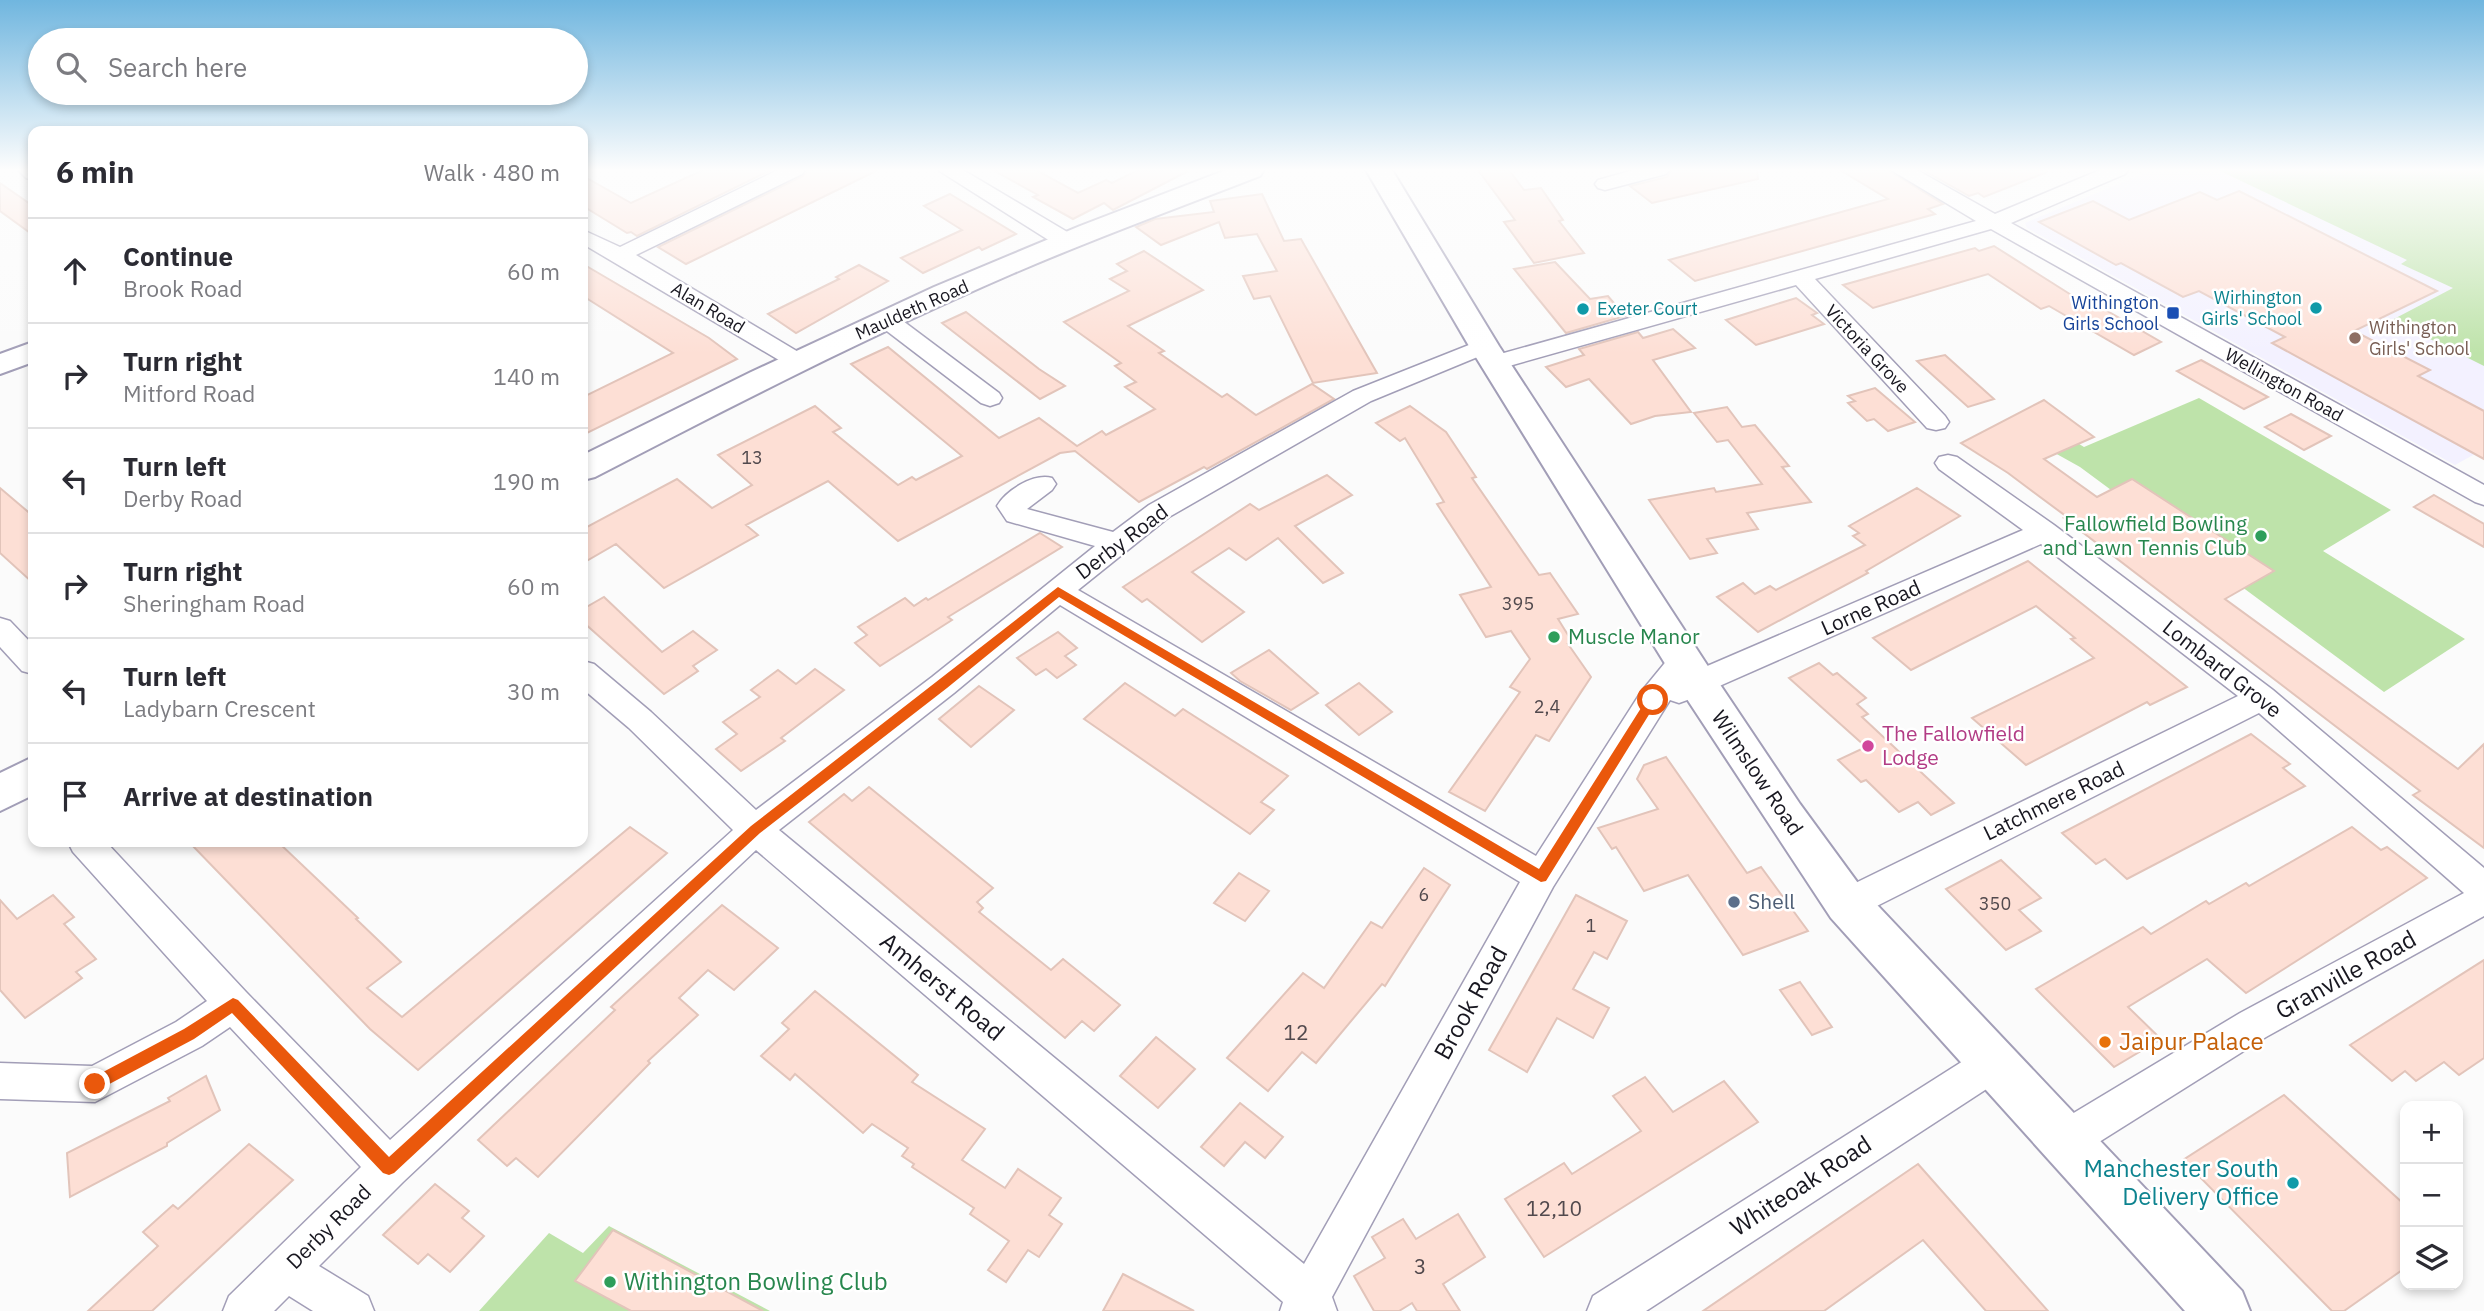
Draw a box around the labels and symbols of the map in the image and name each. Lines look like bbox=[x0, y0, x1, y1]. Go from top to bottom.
street label: Mauldeth Road bbox=[851, 274, 972, 345]
street label: Alan Road bbox=[667, 277, 749, 339]
place label: Wirhington Girls' School bbox=[2202, 286, 2302, 330]
place label: Withington Girls School bbox=[2063, 291, 2159, 335]
place label: Exeter Court bbox=[1597, 297, 1698, 320]
street label: Victoria Grove bbox=[1820, 299, 1915, 398]
marker: Wirhington Girls' School bbox=[2308, 300, 2324, 316]
marker: Exeter Court bbox=[1575, 301, 1591, 317]
marker: Withington Girls School bbox=[2165, 305, 2181, 321]
place label: Withington Girls' School bbox=[2369, 316, 2470, 360]
marker: Withington Girls' School bbox=[2347, 330, 2363, 346]
street label: Wellington Road bbox=[2221, 343, 2347, 427]
house number: 13 bbox=[741, 446, 763, 469]
street label: Derby Road bbox=[1069, 497, 1173, 585]
place label: Fallowfield Bowling and Lawn Tennis Club bbox=[2043, 509, 2247, 561]
marker: Fallowfield Bowling and Lawn Tennis Club bbox=[2253, 528, 2269, 544]
street label: Lorne Road bbox=[1816, 573, 1925, 642]
house number: 395 bbox=[1502, 592, 1534, 615]
street label: Lombard Grove bbox=[2157, 613, 2288, 724]
place label: Muscle Manor bbox=[1568, 622, 1700, 650]
marker: Muscle Manor bbox=[1546, 629, 1562, 645]
route start bbox=[1637, 684, 1668, 715]
house number: 2,4 bbox=[1534, 695, 1560, 718]
street label: Wilmslow Road bbox=[1706, 705, 1810, 840]
place label: The Fallowfield Lodge bbox=[1882, 719, 2025, 771]
marker: The Fallowfield Lodge bbox=[1860, 738, 1876, 754]
street label: Latchmere Road bbox=[1978, 754, 2129, 846]
house number: 6 bbox=[1419, 883, 1429, 906]
place label: Shell bbox=[1748, 887, 1795, 915]
house number: 350 bbox=[1979, 892, 2011, 915]
marker: Shell bbox=[1726, 894, 1742, 910]
house number: 1 bbox=[1586, 914, 1596, 937]
street label: Granville Road bbox=[2269, 922, 2422, 1026]
street label: Amherst Road bbox=[874, 925, 1011, 1048]
street label: Brook Road bbox=[1426, 940, 1514, 1065]
house number: 12 bbox=[1283, 1018, 1309, 1046]
place label: Jaipur Palace bbox=[2119, 1025, 2264, 1057]
marker: Jaipur Palace bbox=[2097, 1034, 2113, 1050]
route end bbox=[79, 1068, 110, 1099]
street label: Whiteoak Road bbox=[1724, 1128, 1877, 1243]
place label: Manchester South Delivery Office bbox=[2084, 1152, 2279, 1212]
marker: Manchester South Delivery Office bbox=[2285, 1175, 2301, 1191]
street label: Derby Road bbox=[280, 1178, 377, 1275]
house number: 12,10 bbox=[1526, 1194, 1582, 1222]
house number: 3 bbox=[1414, 1252, 1426, 1280]
place label: Withington Bowling Club bbox=[624, 1265, 888, 1297]
marker: Withington Bowling Club bbox=[602, 1274, 618, 1290]

